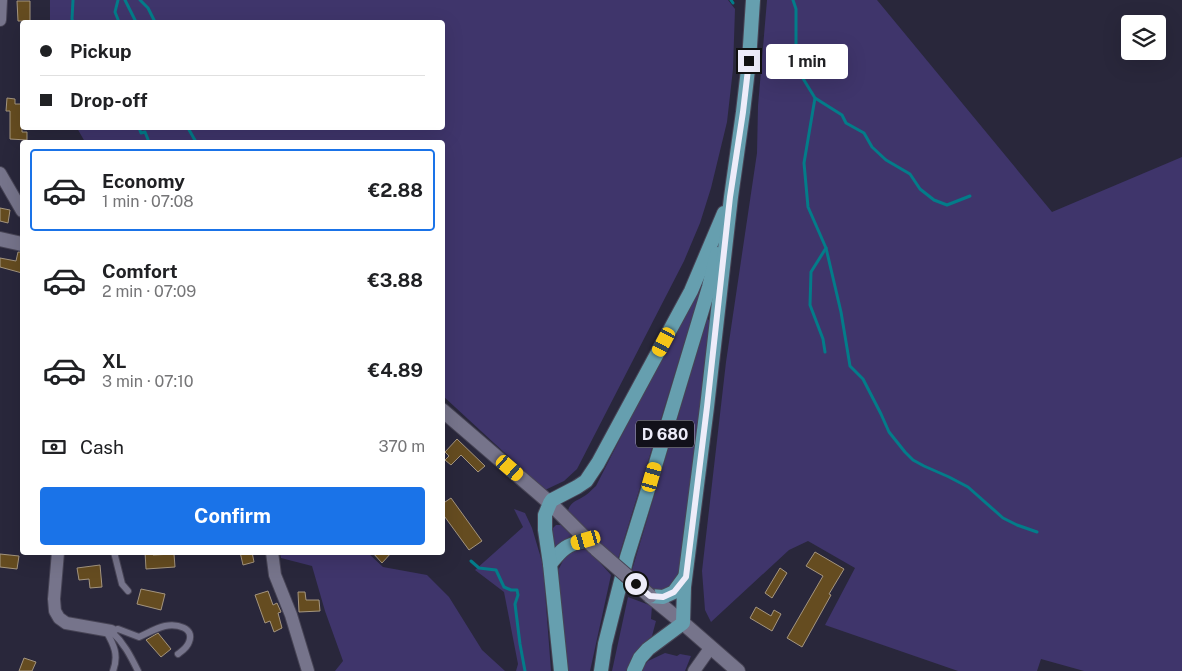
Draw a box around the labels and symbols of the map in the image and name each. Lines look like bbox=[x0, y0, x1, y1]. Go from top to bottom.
callout: 1 min bbox=[766, 44, 849, 78]
route end bbox=[738, 50, 760, 72]
car bbox=[650, 325, 677, 359]
road number: D 680 bbox=[636, 420, 694, 448]
car bbox=[493, 452, 526, 484]
car bbox=[640, 461, 663, 493]
car bbox=[569, 529, 602, 551]
route start bbox=[625, 573, 647, 595]

